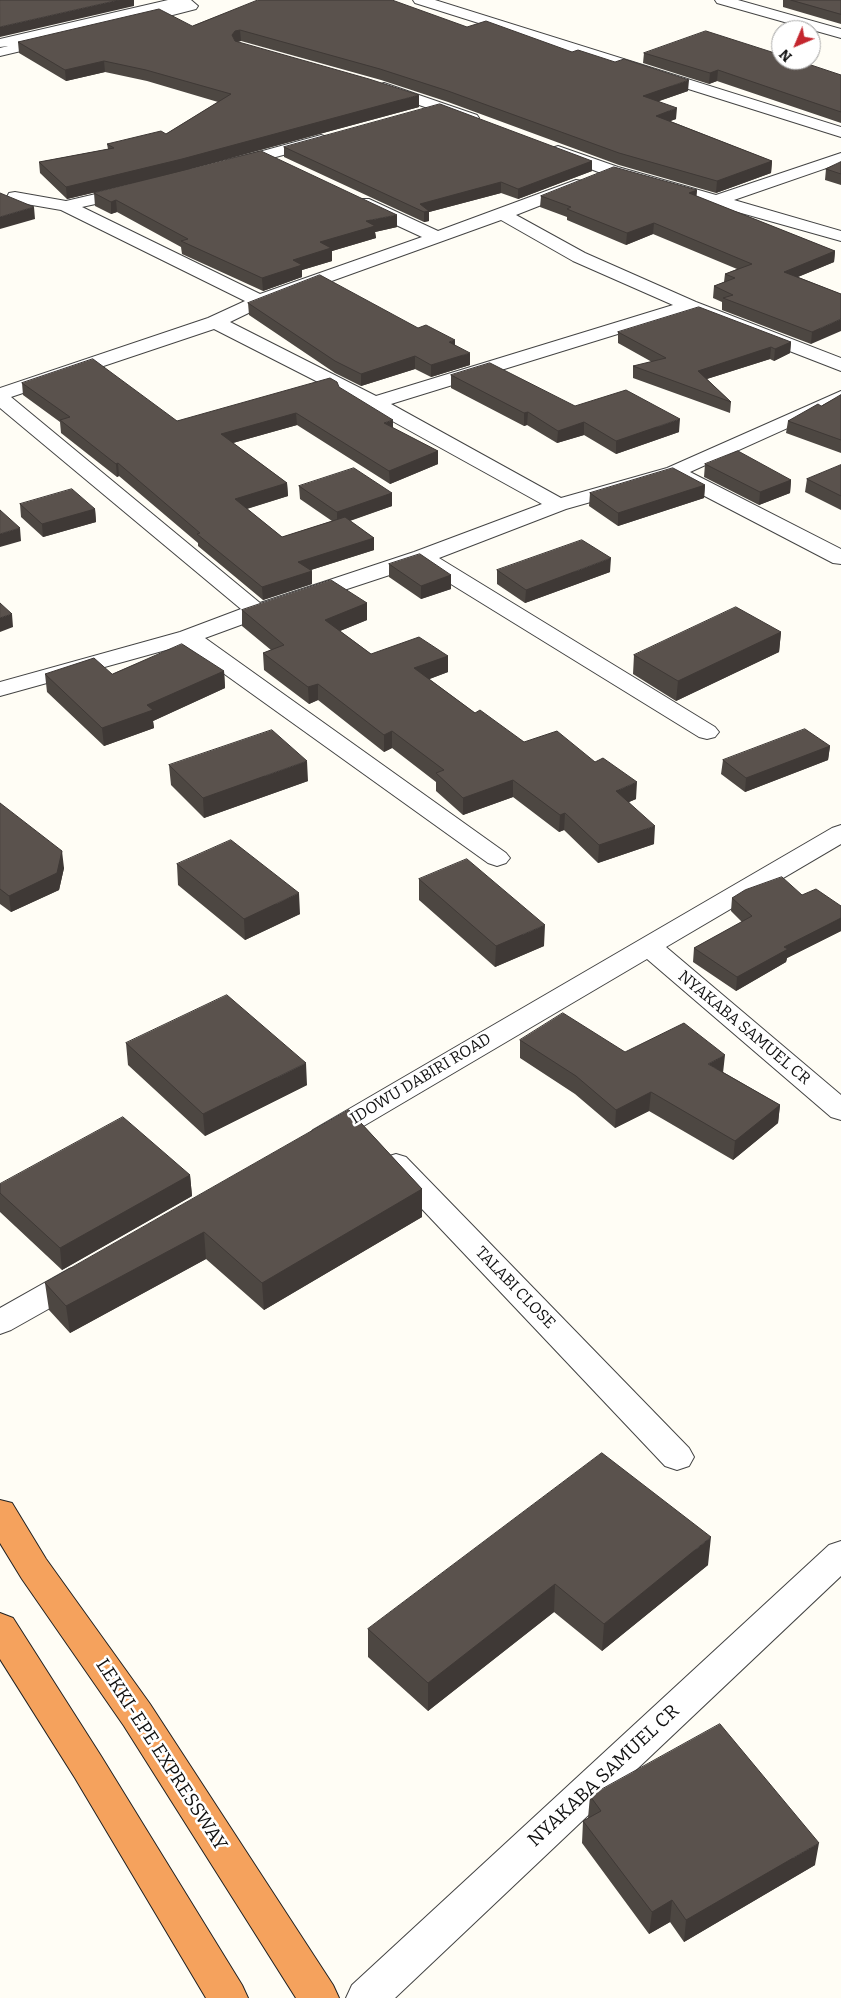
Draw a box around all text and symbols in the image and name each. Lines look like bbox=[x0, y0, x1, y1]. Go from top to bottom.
north arrow bbox=[771, 20, 821, 70]
text: N bbox=[776, 45, 796, 65]
street label: NYAKABA SAMUEL CR bbox=[674, 967, 814, 1089]
street label: IDOWU DABIRI ROAD bbox=[347, 1029, 495, 1129]
street label: TALABI CLOSE bbox=[471, 1243, 559, 1333]
street label: LEKKI-EPE EXPRESSWAY bbox=[90, 1655, 232, 1855]
street label: NYAKABA SAMUEL CR bbox=[524, 1700, 684, 1852]

